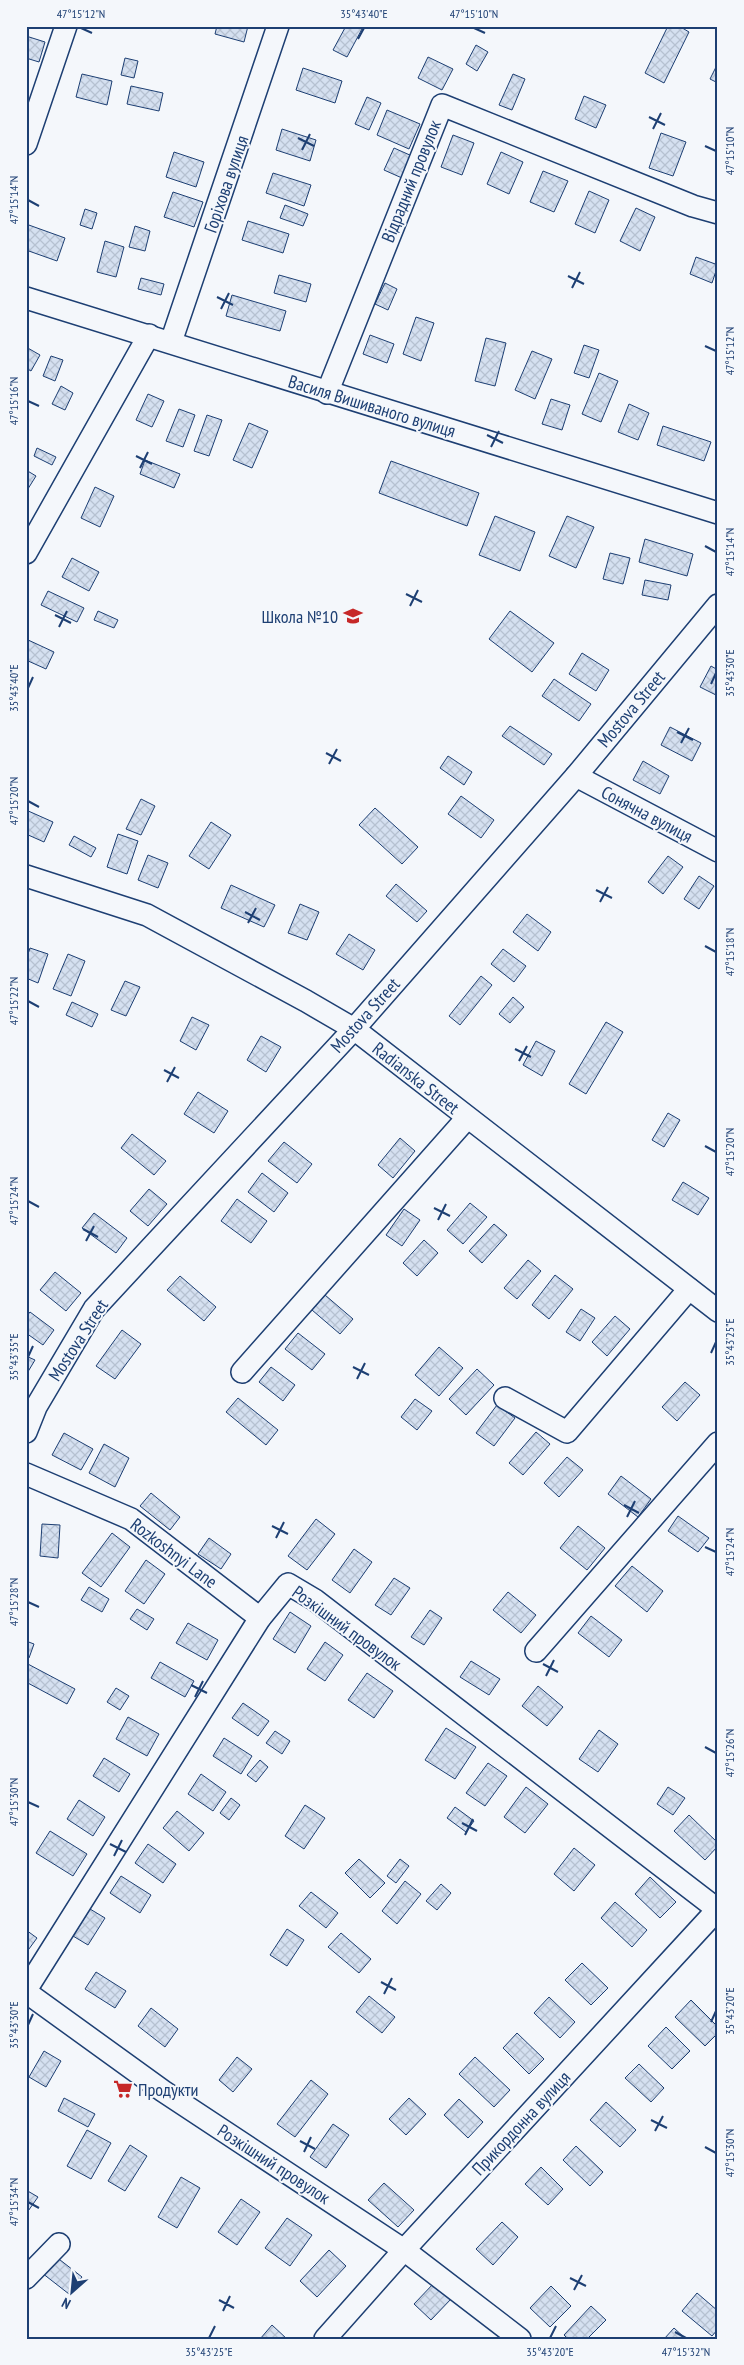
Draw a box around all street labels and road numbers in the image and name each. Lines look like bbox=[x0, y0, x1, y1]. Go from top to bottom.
street label: Відрадний провулок bbox=[376, 116, 446, 246]
street label: Горіхова вулиця bbox=[199, 132, 253, 236]
street label: Василя Вишиваного вулиця bbox=[286, 370, 458, 442]
street label: Mostova Street bbox=[592, 666, 670, 752]
street label: Сонячна вулиця bbox=[597, 780, 697, 848]
street label: Mostova Street bbox=[325, 973, 405, 1057]
street label: Radianska Street bbox=[368, 1037, 464, 1119]
street label: Mostova Street bbox=[43, 1295, 113, 1385]
street label: Rozkoshnyi Lane bbox=[126, 1513, 222, 1593]
street label: Розкішний провулок bbox=[288, 1581, 406, 1675]
street label: Прикордонна вулиця bbox=[467, 2066, 575, 2180]
street label: Розкішний провулок bbox=[213, 2119, 335, 2209]

